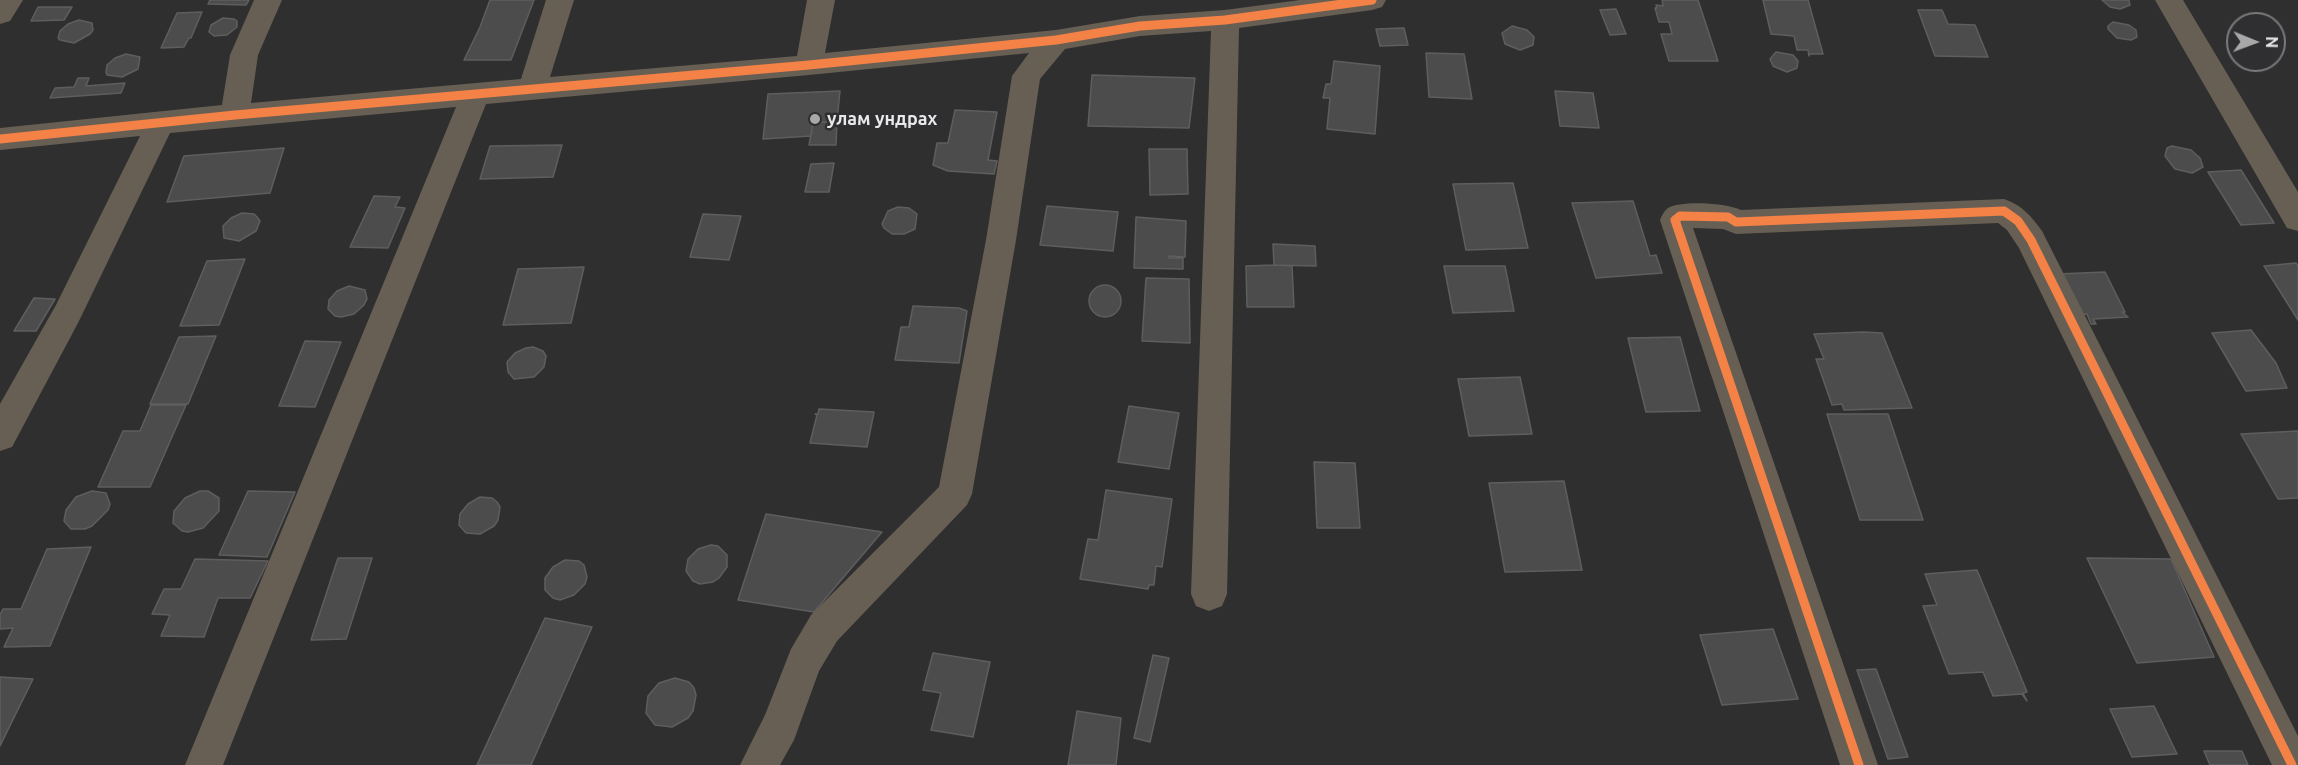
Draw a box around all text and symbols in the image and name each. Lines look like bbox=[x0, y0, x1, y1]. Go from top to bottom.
north arrow bbox=[2226, 12, 2286, 72]
text: N bbox=[2263, 36, 2281, 48]
place label: улам ундрах bbox=[827, 108, 937, 130]
marker: улам ундрах bbox=[808, 112, 822, 126]

